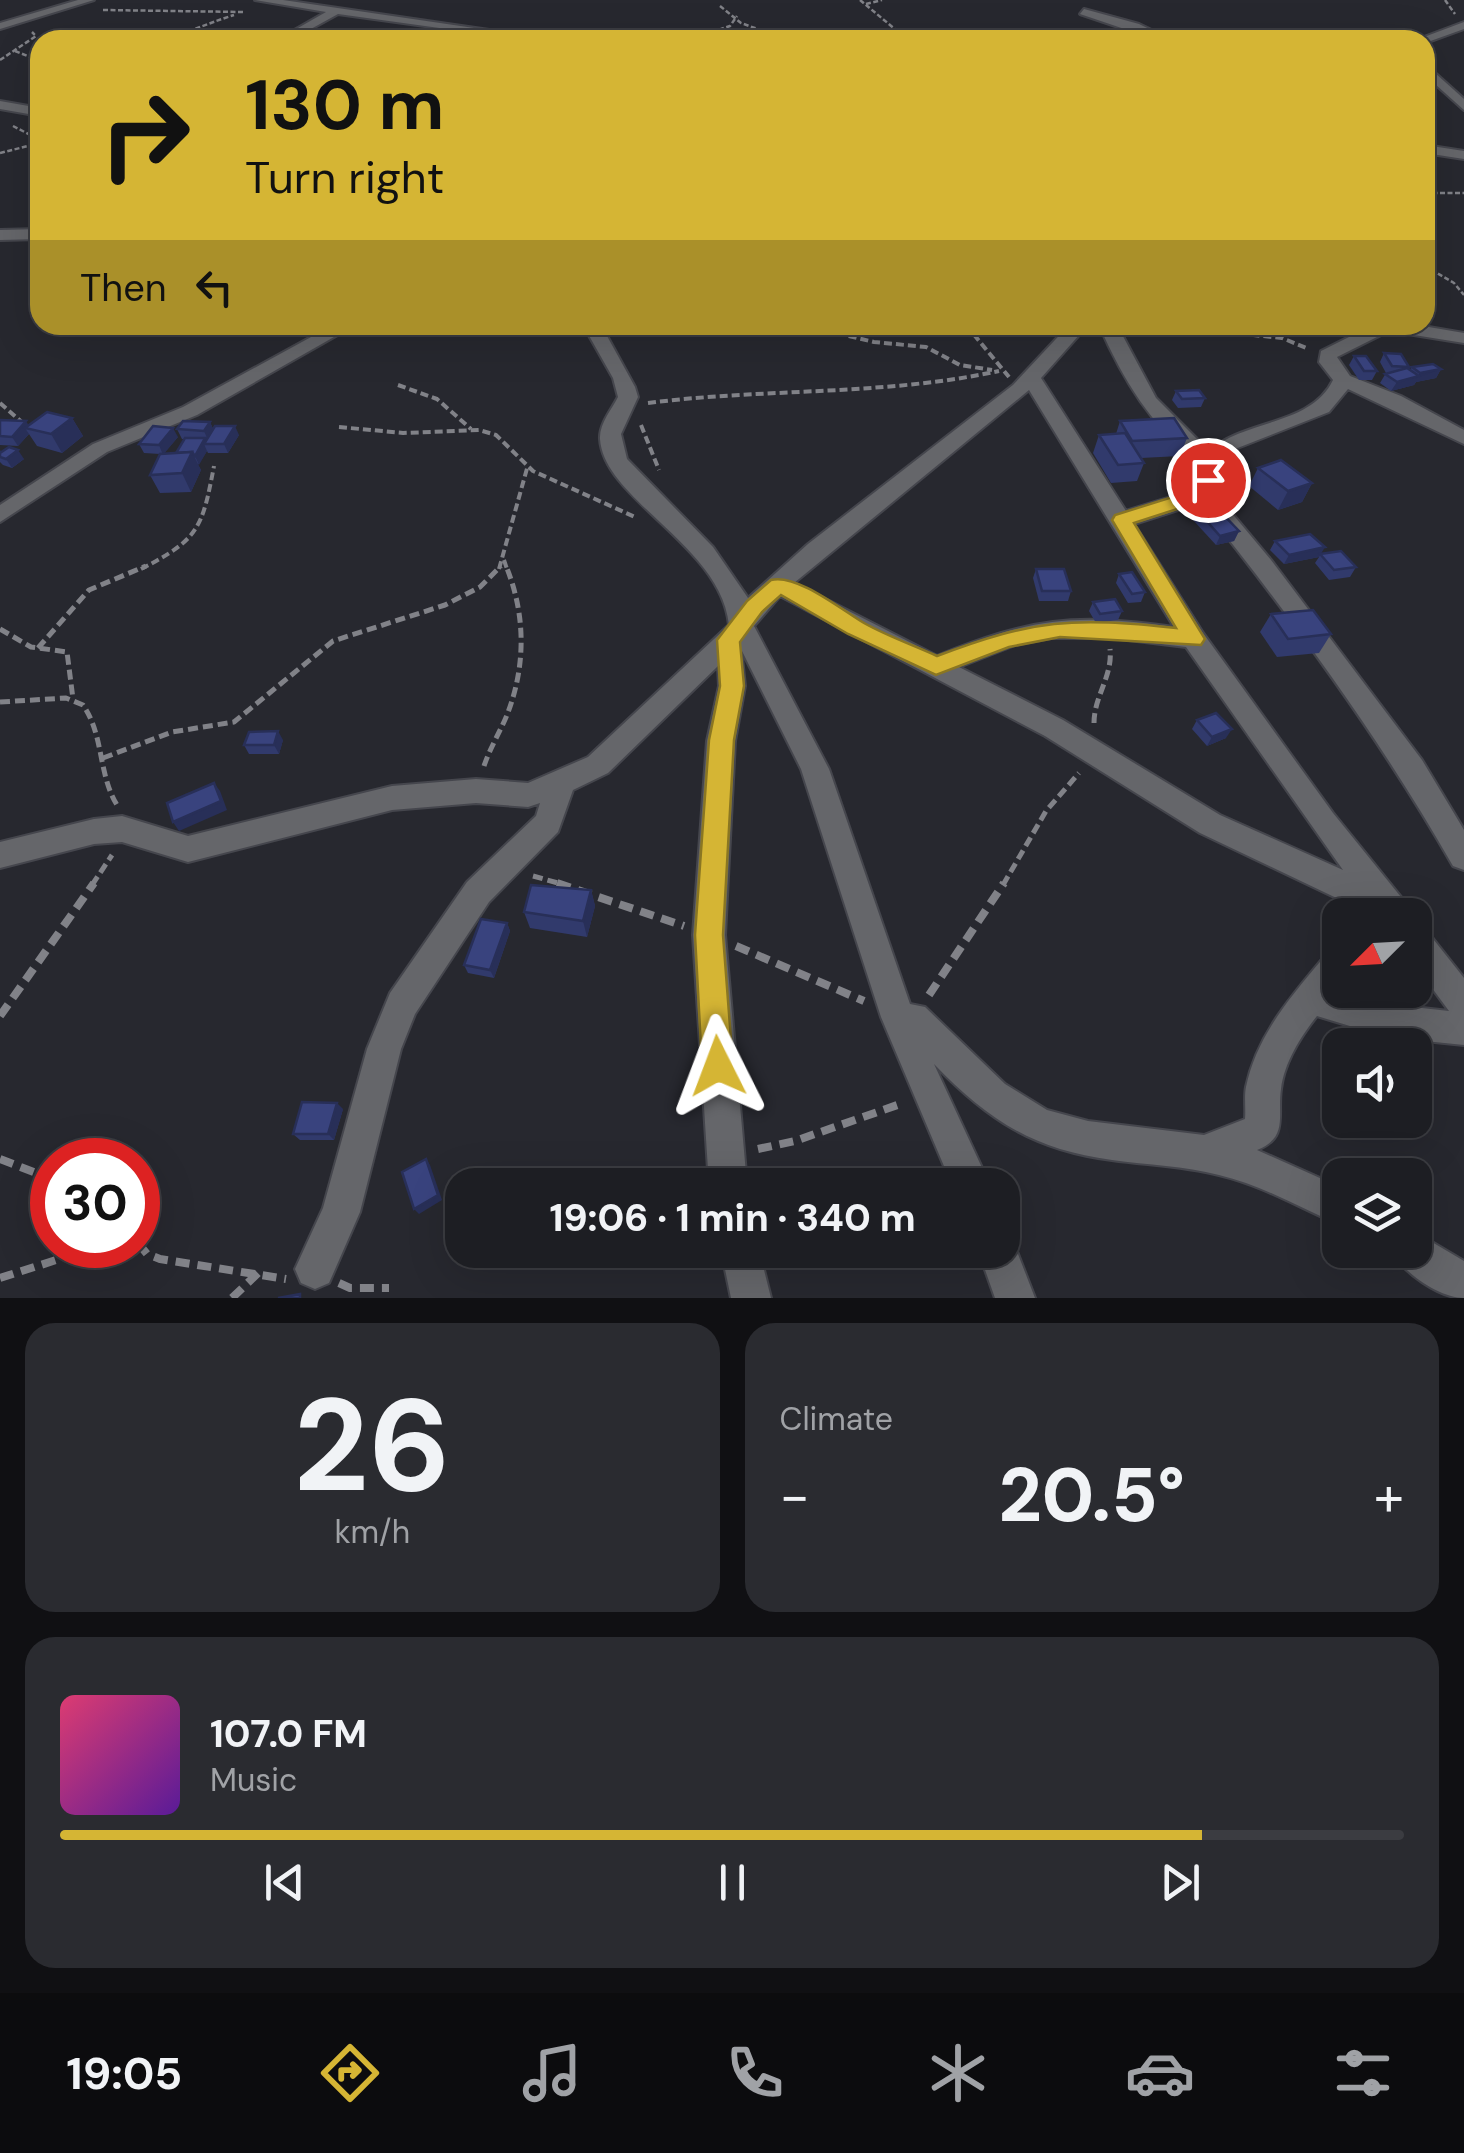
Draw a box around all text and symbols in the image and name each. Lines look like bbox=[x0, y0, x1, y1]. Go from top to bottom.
text: 130 m bbox=[245, 60, 444, 151]
icon: right bbox=[80, 70, 210, 200]
text: Turn right bbox=[245, 148, 444, 207]
icon: left bbox=[187, 260, 242, 315]
text: Then bbox=[80, 263, 167, 313]
pin bbox=[1166, 438, 1251, 523]
icon: arrive bbox=[1181, 453, 1236, 508]
north arrow bbox=[1322, 898, 1432, 1008]
map controls bbox=[1322, 898, 1432, 1268]
position arrow bbox=[666, 1014, 770, 1118]
button: sound bbox=[1322, 1028, 1432, 1138]
speed limit sign: 30 bbox=[30, 1138, 160, 1268]
button: layers bbox=[1322, 1158, 1432, 1268]
text: 19:06 · 1 min · 340 m bbox=[549, 1193, 916, 1243]
text: 26 bbox=[294, 1361, 451, 1530]
text: Climate bbox=[780, 1398, 893, 1440]
text: 20.5° bbox=[999, 1447, 1185, 1544]
text: − bbox=[780, 1460, 810, 1532]
text: + bbox=[1374, 1460, 1404, 1532]
text: km/h bbox=[334, 1511, 410, 1553]
text: 107.0 FM bbox=[210, 1709, 367, 1759]
text: Music bbox=[210, 1759, 297, 1801]
icon: previous bbox=[257, 1855, 312, 1910]
icon: pause bbox=[705, 1855, 760, 1910]
icon: next bbox=[1153, 1855, 1208, 1910]
icon: directions bbox=[315, 2038, 385, 2108]
icon: music bbox=[517, 2038, 587, 2108]
icon: phone bbox=[720, 2038, 790, 2108]
icon: climate bbox=[923, 2038, 993, 2108]
icon: car bbox=[1125, 2038, 1195, 2108]
icon: filters bbox=[1328, 2038, 1398, 2108]
text: 19:05 bbox=[66, 2044, 182, 2103]

